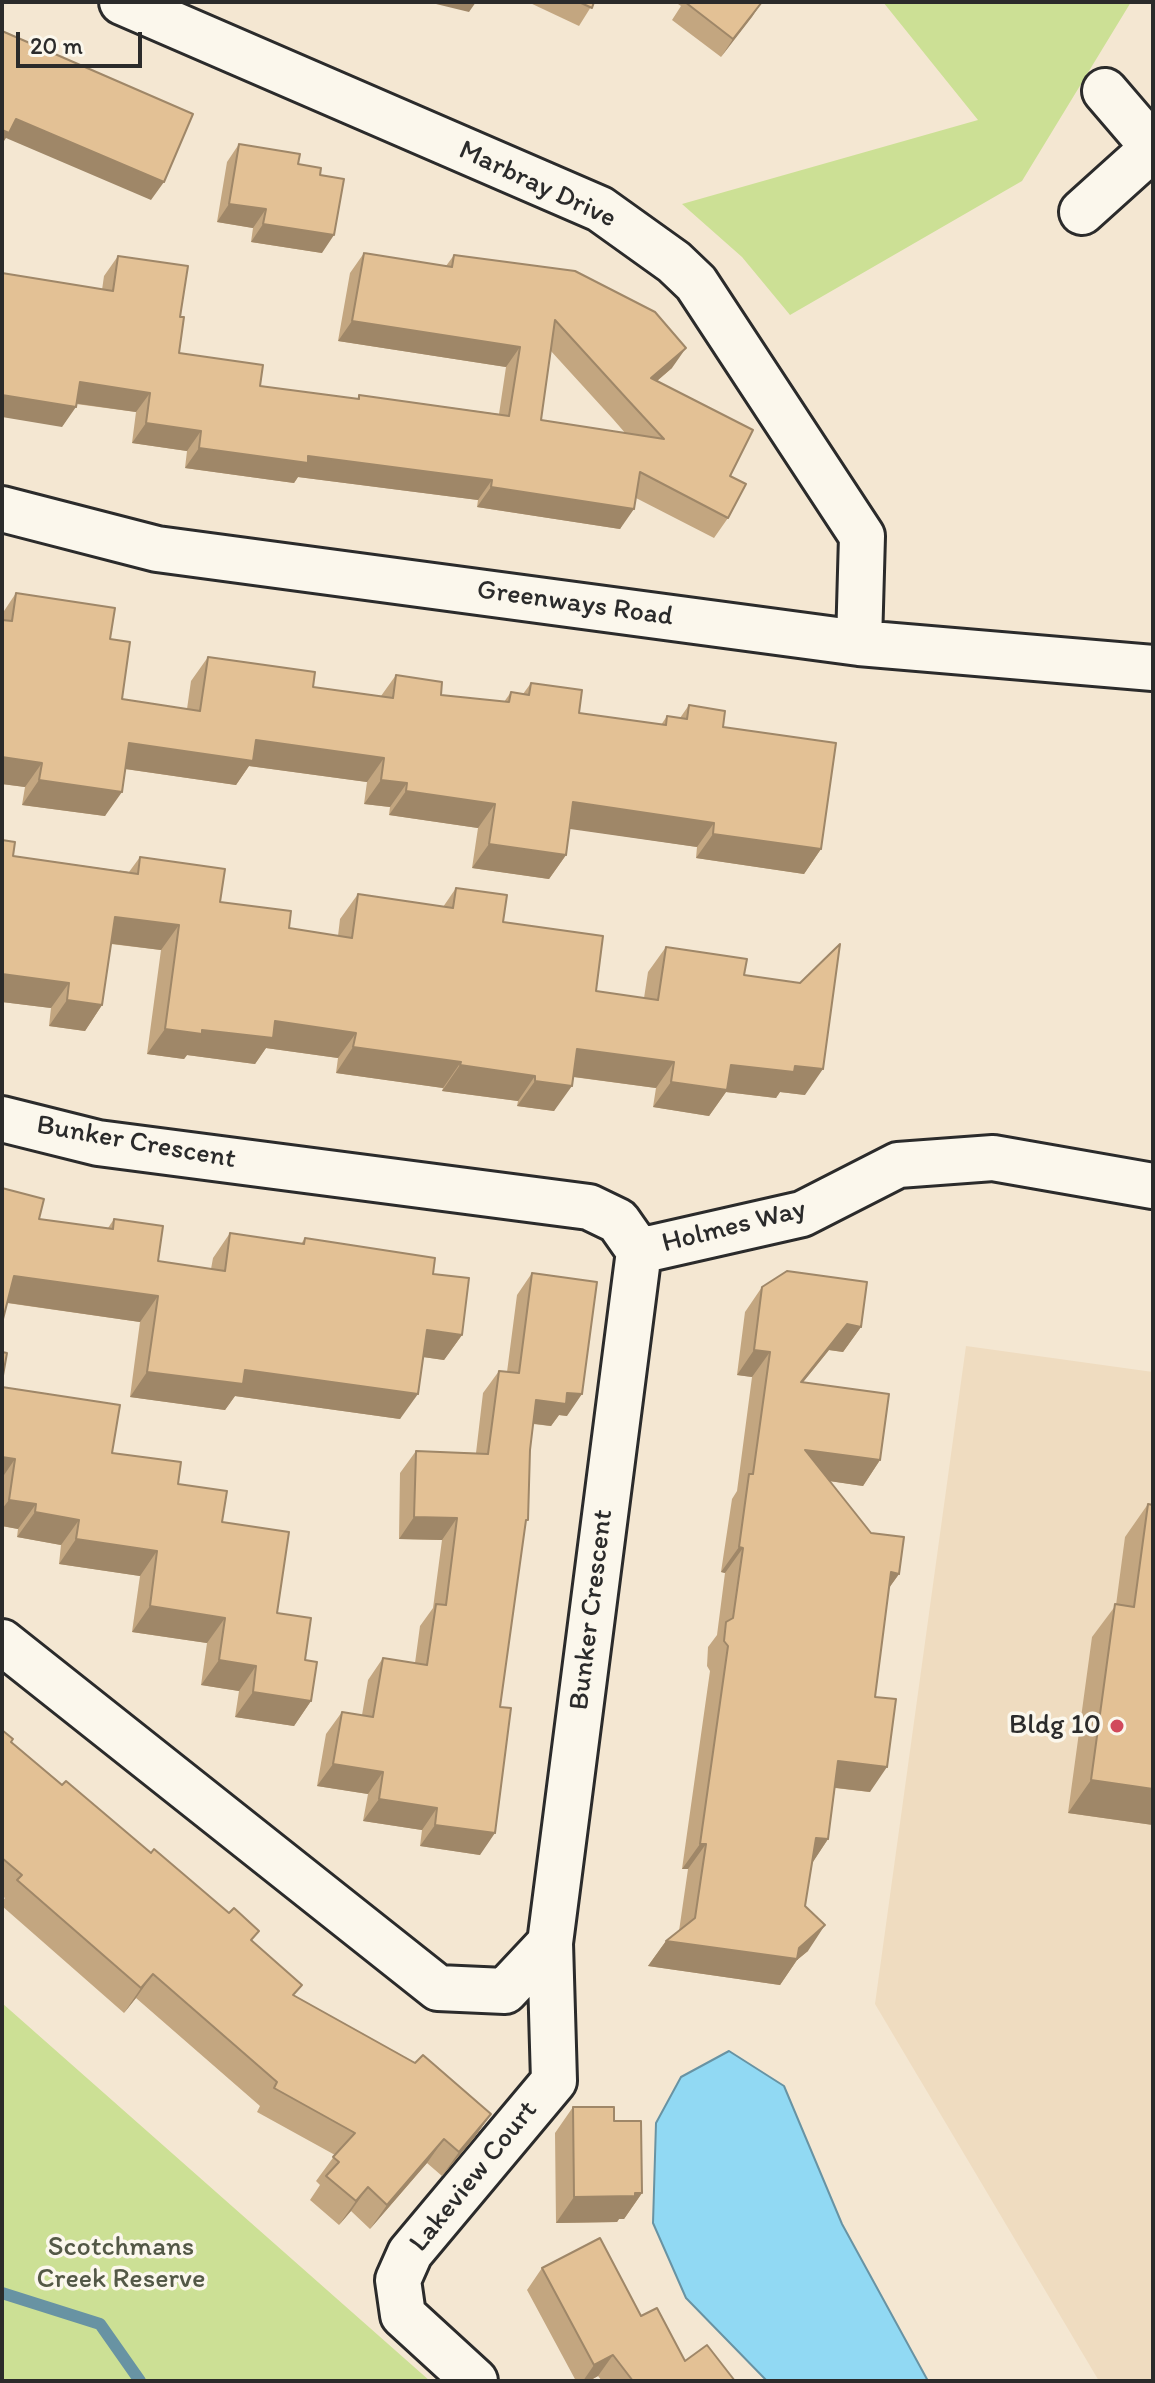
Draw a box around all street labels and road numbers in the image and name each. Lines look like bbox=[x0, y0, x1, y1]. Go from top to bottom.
street label: Marbray Drive bbox=[453, 134, 621, 236]
street label: Greenways Road bbox=[475, 574, 675, 634]
street label: Bunker Crescent bbox=[34, 1109, 238, 1177]
street label: Holmes Way bbox=[659, 1193, 809, 1261]
street label: Bunker Crescent bbox=[563, 1508, 621, 1712]
street label: Lakeview Court bbox=[403, 2095, 545, 2259]

